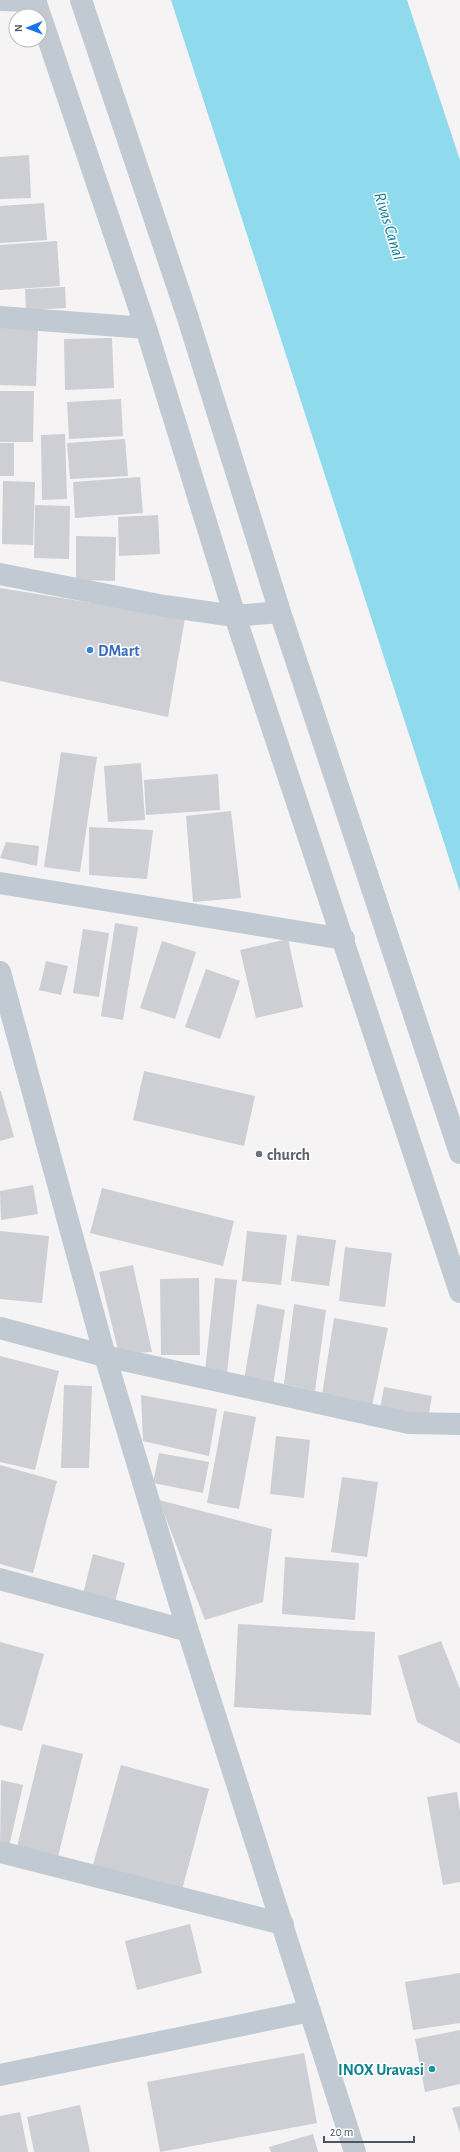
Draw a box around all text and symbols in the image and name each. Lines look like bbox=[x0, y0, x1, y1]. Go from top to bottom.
north arrow bbox=[8, 8, 48, 48]
text: N bbox=[13, 24, 24, 32]
water label: Rivas Canal bbox=[371, 190, 408, 262]
place label: DMart bbox=[98, 643, 140, 659]
marker: DMart bbox=[85, 645, 95, 655]
place label: church bbox=[267, 1147, 310, 1163]
marker: church bbox=[254, 1149, 264, 1159]
place label: INOX Uravasi bbox=[338, 2062, 424, 2078]
marker: INOX Uravasi bbox=[427, 2064, 437, 2074]
scale bar bbox=[324, 2118, 414, 2144]
text: 20 m bbox=[330, 2126, 353, 2138]

